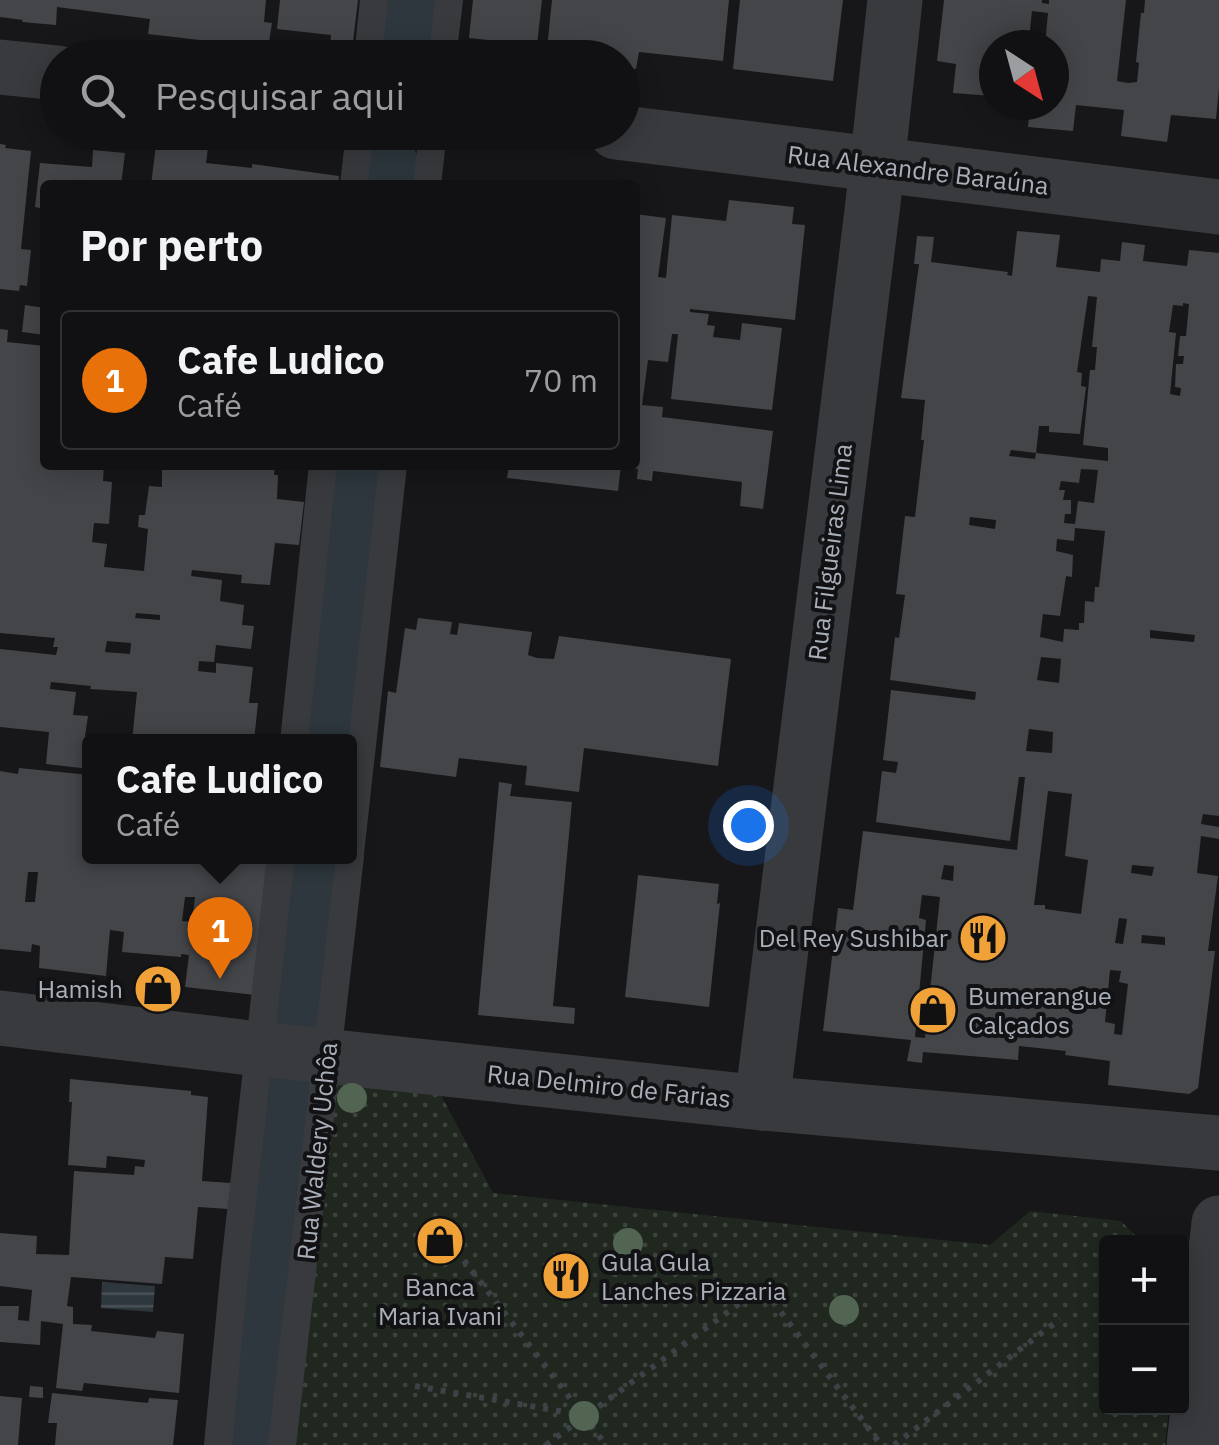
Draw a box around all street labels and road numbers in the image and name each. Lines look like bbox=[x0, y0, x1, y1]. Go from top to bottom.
street label: Rua Alexandre Baraúna bbox=[786, 137, 1051, 202]
street label: Rua Filgueiras Lima bbox=[800, 442, 859, 662]
street label: Rua Waldery Uchôa bbox=[289, 1040, 344, 1261]
street label: Rua Delmiro de Farias bbox=[485, 1056, 733, 1115]

